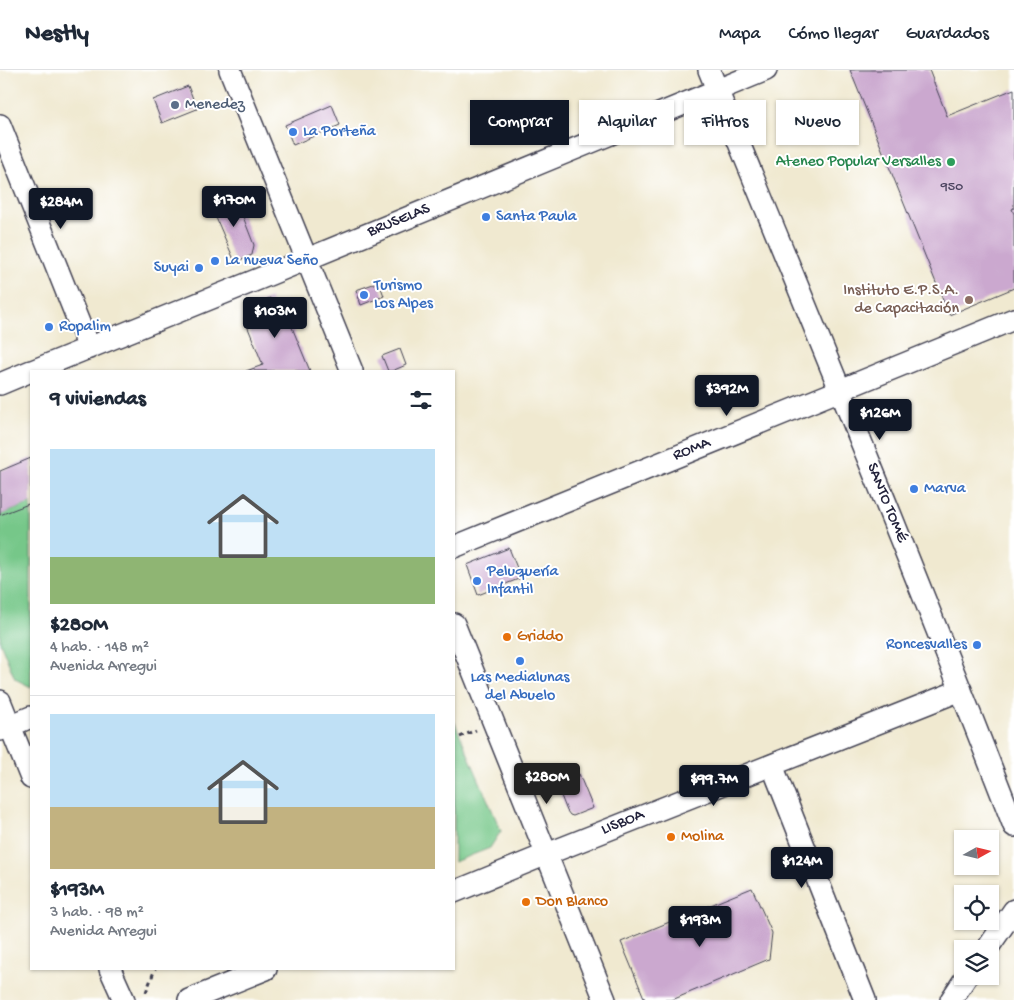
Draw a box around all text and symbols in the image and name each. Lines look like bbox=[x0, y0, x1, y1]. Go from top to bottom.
text: Nestly bbox=[25, 20, 89, 49]
text: Mapa bbox=[719, 24, 760, 45]
text: Cómo llegar bbox=[788, 24, 878, 45]
text: Guardados bbox=[906, 24, 989, 45]
place label: Menedez bbox=[185, 96, 246, 115]
marker: Menedez bbox=[169, 99, 181, 111]
chip: Comprar bbox=[470, 100, 569, 145]
chip: Alquilar bbox=[579, 100, 674, 145]
chip: Filtros bbox=[684, 100, 766, 145]
chip: Nuevo bbox=[776, 100, 859, 145]
place label: La Porteña bbox=[303, 123, 377, 142]
marker: La Porteña bbox=[287, 126, 299, 138]
place label: Ateneo Popular Versalles bbox=[776, 153, 942, 172]
marker: Ateneo Popular Versalles bbox=[945, 156, 957, 168]
house number: 950 bbox=[940, 179, 963, 196]
pin: $170M bbox=[199, 186, 269, 228]
pin: $284M bbox=[26, 188, 96, 230]
text: $170M bbox=[213, 192, 255, 211]
text: $284M bbox=[40, 194, 82, 213]
street label: BRUSELAS bbox=[364, 200, 434, 243]
place label: Santa Paula bbox=[496, 208, 578, 227]
marker: Santa Paula bbox=[480, 211, 492, 223]
place label: La nueva Seño bbox=[225, 252, 318, 271]
marker: La nueva Seño bbox=[209, 255, 221, 267]
place label: Suyai bbox=[154, 259, 189, 278]
marker: Suyai bbox=[193, 262, 205, 274]
place label: Turismo Los Alpes bbox=[373, 277, 434, 314]
place label: Instituto E.P.S.A. de Capacitación bbox=[843, 282, 959, 319]
marker: Turismo Los Alpes bbox=[358, 289, 370, 301]
marker: Instituto E.P.S.A. de Capacitación bbox=[963, 294, 975, 306]
pin: $103M bbox=[240, 296, 310, 339]
text: $103M bbox=[254, 303, 296, 322]
place label: Ropalim bbox=[59, 318, 111, 337]
marker: Ropalim bbox=[43, 321, 55, 333]
pin: $392M bbox=[692, 374, 762, 417]
text: $392M bbox=[706, 381, 748, 400]
icon: filters bbox=[407, 386, 435, 414]
text: 9 viviendas bbox=[50, 388, 146, 413]
pin: $126M bbox=[845, 398, 915, 441]
text: $126M bbox=[860, 405, 900, 424]
street label: ROMA bbox=[671, 433, 715, 466]
street label: SANTO TOMÉ bbox=[862, 461, 911, 546]
place label: Marva bbox=[924, 480, 967, 499]
icon: home bbox=[198, 481, 288, 571]
marker: Marva bbox=[908, 483, 920, 495]
place label: Peluquería Infantil bbox=[486, 563, 560, 600]
marker: Peluquería Infantil bbox=[471, 575, 483, 587]
text: $280M bbox=[50, 614, 108, 639]
place label: Griddo bbox=[517, 628, 563, 647]
marker: Griddo bbox=[501, 631, 513, 643]
place label: Roncesvalles bbox=[886, 636, 968, 655]
text: 4 hab. · 148 m² bbox=[50, 639, 149, 658]
marker: Roncesvalles bbox=[971, 639, 983, 651]
marker: Las Medialunas del Abuelo bbox=[514, 655, 526, 667]
text: Avenida Arregui bbox=[50, 658, 157, 677]
place label: Las Medialunas del Abuelo bbox=[471, 669, 571, 706]
icon: home bbox=[198, 747, 288, 837]
pin: $280M bbox=[512, 762, 582, 805]
pin: $99.7M bbox=[673, 764, 755, 807]
text: $280M bbox=[525, 769, 569, 788]
text: $99.7M bbox=[690, 771, 738, 790]
street label: LISBOA bbox=[599, 805, 649, 840]
place label: Molina bbox=[681, 828, 725, 847]
north arrow bbox=[954, 830, 999, 875]
map controls bbox=[954, 830, 999, 985]
marker: Molina bbox=[665, 831, 677, 843]
pin: $124M bbox=[767, 846, 837, 889]
text: $124M bbox=[782, 853, 822, 872]
text: $193M bbox=[50, 879, 104, 904]
button: locate bbox=[954, 885, 999, 930]
place label: Don Blanco bbox=[535, 893, 608, 912]
marker: Don Blanco bbox=[520, 896, 532, 908]
text: 3 hab. · 98 m² bbox=[50, 904, 144, 923]
pin: $193M bbox=[665, 906, 735, 948]
text: $193M bbox=[679, 912, 721, 931]
text: Avenida Arregui bbox=[50, 923, 157, 942]
button: layers bbox=[954, 940, 999, 985]

